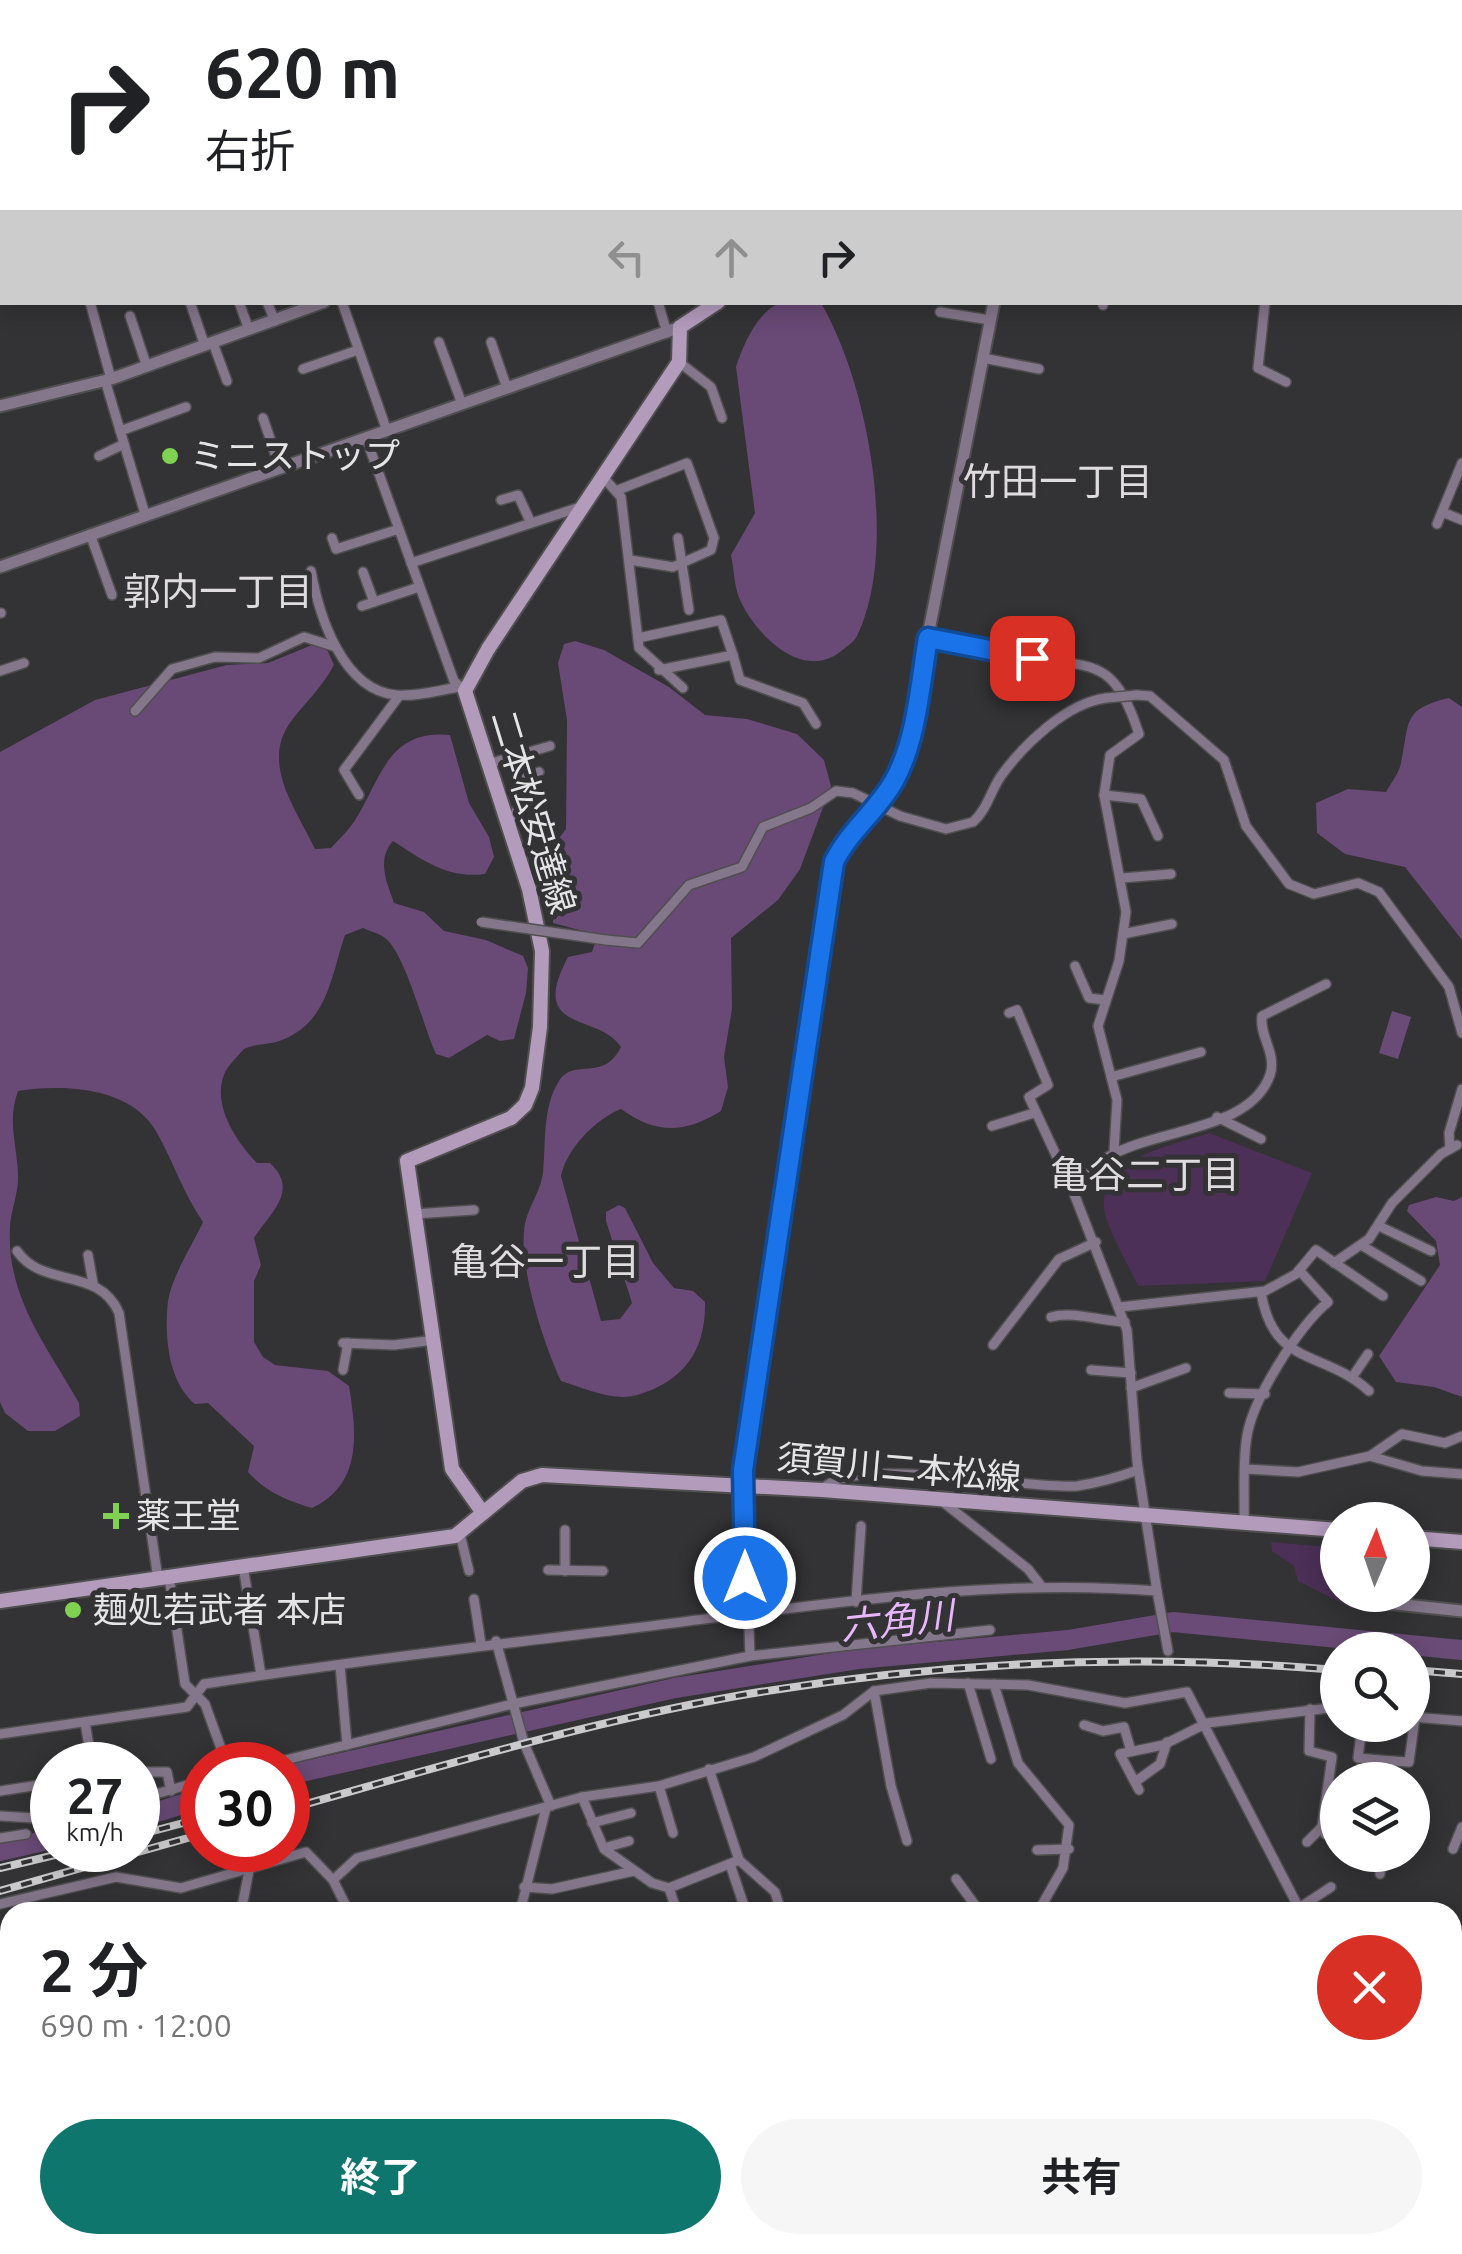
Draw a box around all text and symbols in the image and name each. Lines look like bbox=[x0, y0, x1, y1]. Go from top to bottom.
text: 620 m bbox=[205, 33, 400, 111]
icon: right bbox=[40, 40, 170, 170]
text: 右折 bbox=[205, 125, 295, 176]
icon: left bbox=[599, 230, 654, 285]
icon: ahead bbox=[704, 230, 759, 285]
icon: right bbox=[809, 230, 864, 285]
place label: ミニストップ bbox=[190, 435, 400, 475]
marker: ミニストップ bbox=[159, 445, 181, 467]
district label: 竹田一丁目 bbox=[963, 460, 1153, 502]
district label: 郭内一丁目 bbox=[123, 570, 313, 612]
pin bbox=[990, 616, 1075, 701]
icon: arrive bbox=[1005, 631, 1060, 686]
street label: 二本松安達線 bbox=[484, 705, 584, 918]
district label: 亀谷二丁目 bbox=[1050, 1153, 1240, 1195]
district label: 亀谷一丁目 bbox=[450, 1240, 640, 1282]
street label: 須賀川二本松線 bbox=[775, 1436, 1023, 1498]
place label: 薬王堂 bbox=[136, 1495, 241, 1535]
north arrow bbox=[1320, 1502, 1430, 1612]
map controls bbox=[1320, 1502, 1430, 1872]
marker: 薬王堂 bbox=[105, 1505, 127, 1527]
position arrow bbox=[693, 1526, 797, 1630]
place label: 麺処若武者 本店 bbox=[93, 1589, 346, 1629]
water label: 六角川 bbox=[838, 1593, 960, 1647]
marker: 麺処若武者 本店 bbox=[62, 1599, 84, 1621]
button: search bbox=[1320, 1632, 1430, 1742]
speed limit sign: 30 bbox=[180, 1742, 310, 1872]
button: layers bbox=[1320, 1762, 1430, 1872]
text: 27 bbox=[67, 1767, 123, 1823]
text: km/h bbox=[66, 1818, 124, 1846]
button: close bbox=[1317, 1935, 1422, 2040]
text: 2 分 bbox=[40, 1936, 148, 2003]
text: 690 m · 12:00 bbox=[40, 2007, 232, 2043]
button: 終了 bbox=[40, 2119, 721, 2234]
button: 共有 bbox=[741, 2119, 1422, 2234]

